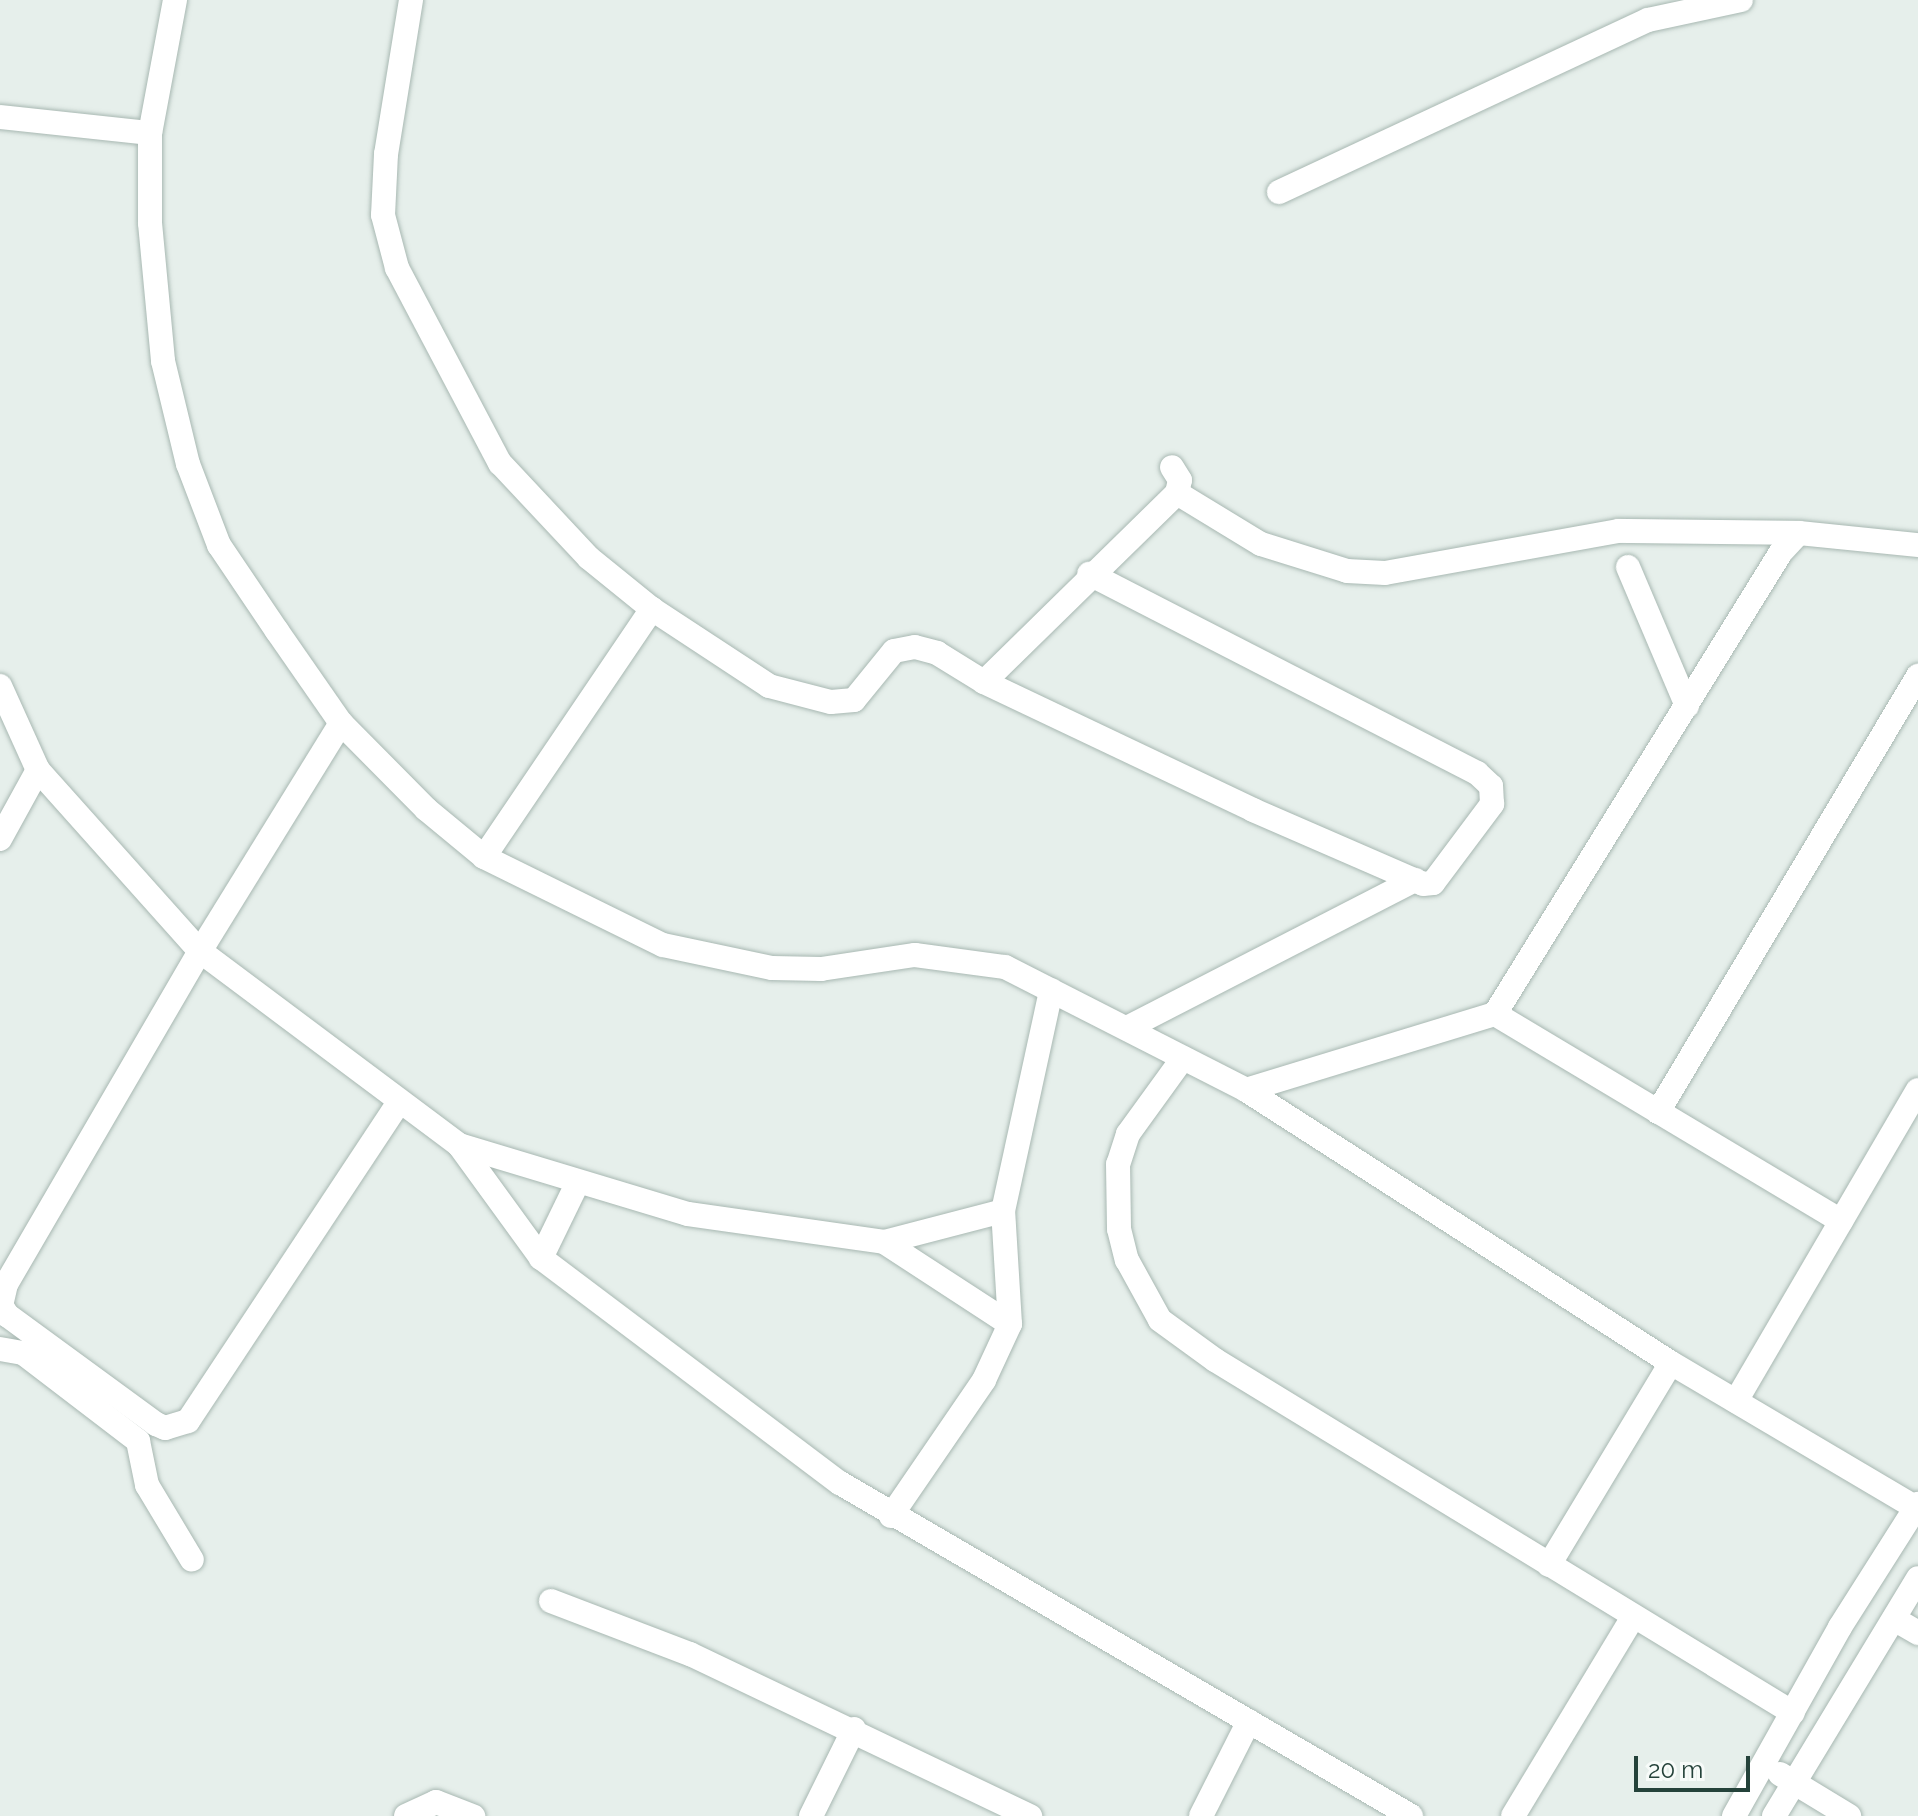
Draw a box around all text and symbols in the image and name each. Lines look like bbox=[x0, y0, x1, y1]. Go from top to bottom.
scale bar bbox=[1638, 1740, 1754, 1790]
text: 20 m bbox=[1648, 1755, 1703, 1784]

